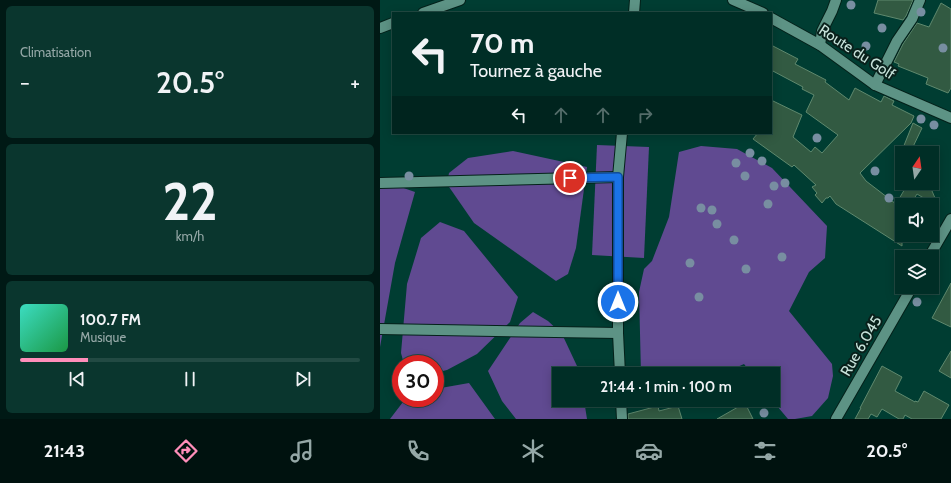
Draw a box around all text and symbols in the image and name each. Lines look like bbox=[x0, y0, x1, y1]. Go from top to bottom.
street label: Route du Golf bbox=[816, 21, 899, 83]
text: 70 m bbox=[470, 26, 534, 60]
icon: left bbox=[404, 28, 456, 80]
text: Climatisation bbox=[20, 44, 92, 60]
text: Tournez à gauche bbox=[470, 60, 602, 82]
text: 20.5° bbox=[156, 64, 224, 101]
text: − bbox=[20, 69, 30, 96]
text: + bbox=[350, 69, 360, 96]
icon: left bbox=[508, 104, 530, 126]
icon: ahead bbox=[550, 104, 572, 126]
icon: ahead bbox=[592, 104, 614, 126]
icon: right bbox=[634, 104, 656, 126]
north arrow bbox=[895, 146, 939, 190]
map controls bbox=[895, 146, 939, 294]
pin bbox=[553, 161, 587, 195]
icon: arrive bbox=[559, 167, 581, 189]
text: 22 bbox=[162, 170, 218, 233]
button: sound bbox=[895, 198, 939, 242]
text: km/h bbox=[176, 228, 204, 244]
button: layers bbox=[895, 250, 939, 294]
position arrow bbox=[597, 281, 639, 323]
text: 100.7 FM bbox=[80, 311, 141, 329]
street label: Rue 6.045 bbox=[837, 313, 885, 379]
text: Musique bbox=[80, 329, 126, 345]
speed limit sign: 30 bbox=[392, 355, 444, 407]
icon: previous bbox=[66, 368, 88, 390]
icon: pause bbox=[179, 368, 201, 390]
icon: next bbox=[292, 368, 314, 390]
text: 21:44 · 1 min · 100 m bbox=[600, 378, 732, 396]
icon: directions bbox=[172, 437, 200, 465]
icon: music bbox=[288, 437, 316, 465]
icon: phone bbox=[404, 437, 432, 465]
icon: climate bbox=[519, 437, 547, 465]
icon: car bbox=[635, 437, 663, 465]
icon: filters bbox=[751, 437, 779, 465]
text: 21:43 bbox=[44, 440, 85, 462]
text: 20.5° bbox=[866, 440, 907, 462]

